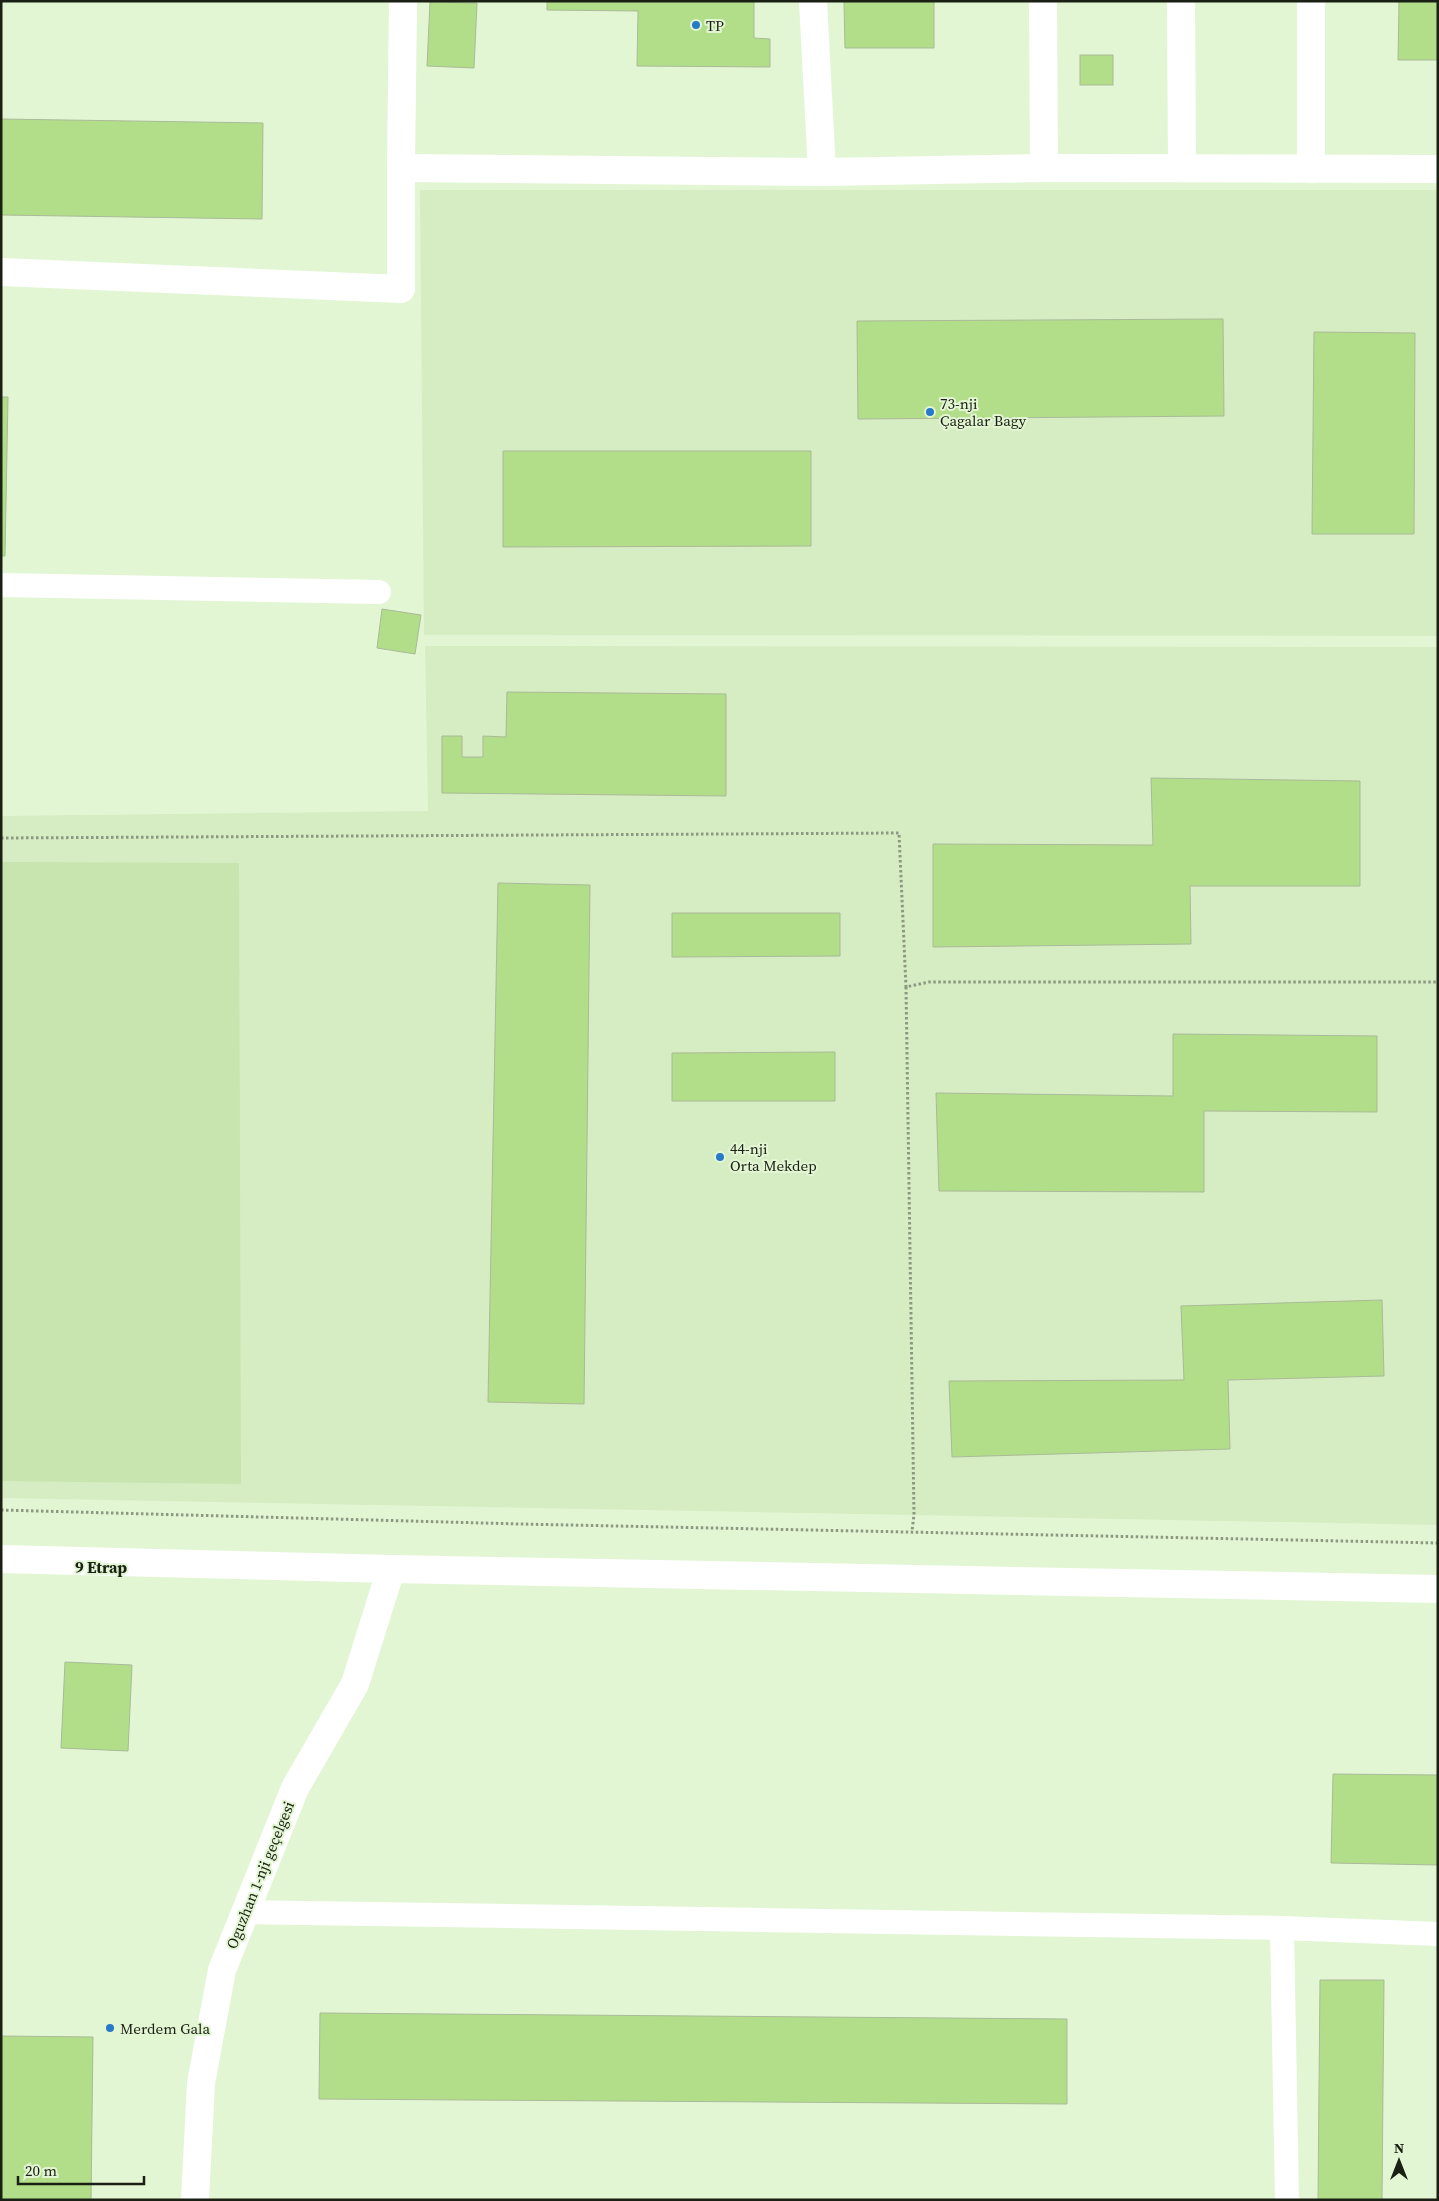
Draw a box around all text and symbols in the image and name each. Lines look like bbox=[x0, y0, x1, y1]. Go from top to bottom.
place label: TP bbox=[706, 15, 724, 36]
marker: TP bbox=[690, 19, 702, 31]
place label: 73-nji Çagalar Bagy bbox=[940, 393, 1027, 431]
marker: 73-nji Çagalar Bagy bbox=[924, 406, 936, 418]
place label: 44-nji Orta Mekdep bbox=[730, 1138, 817, 1176]
marker: 44-nji Orta Mekdep bbox=[714, 1151, 726, 1163]
district label: 9 Etrap bbox=[75, 1556, 127, 1578]
street label: Oguzhan 1-nji geçelgesi bbox=[221, 1798, 299, 1952]
place label: Merdem Gala bbox=[120, 2018, 210, 2039]
marker: Merdem Gala bbox=[104, 2022, 116, 2034]
north arrow bbox=[1374, 2136, 1424, 2186]
text: N bbox=[1394, 2138, 1404, 2158]
scale bar bbox=[18, 2154, 144, 2186]
text: 20 m bbox=[25, 2160, 57, 2181]

